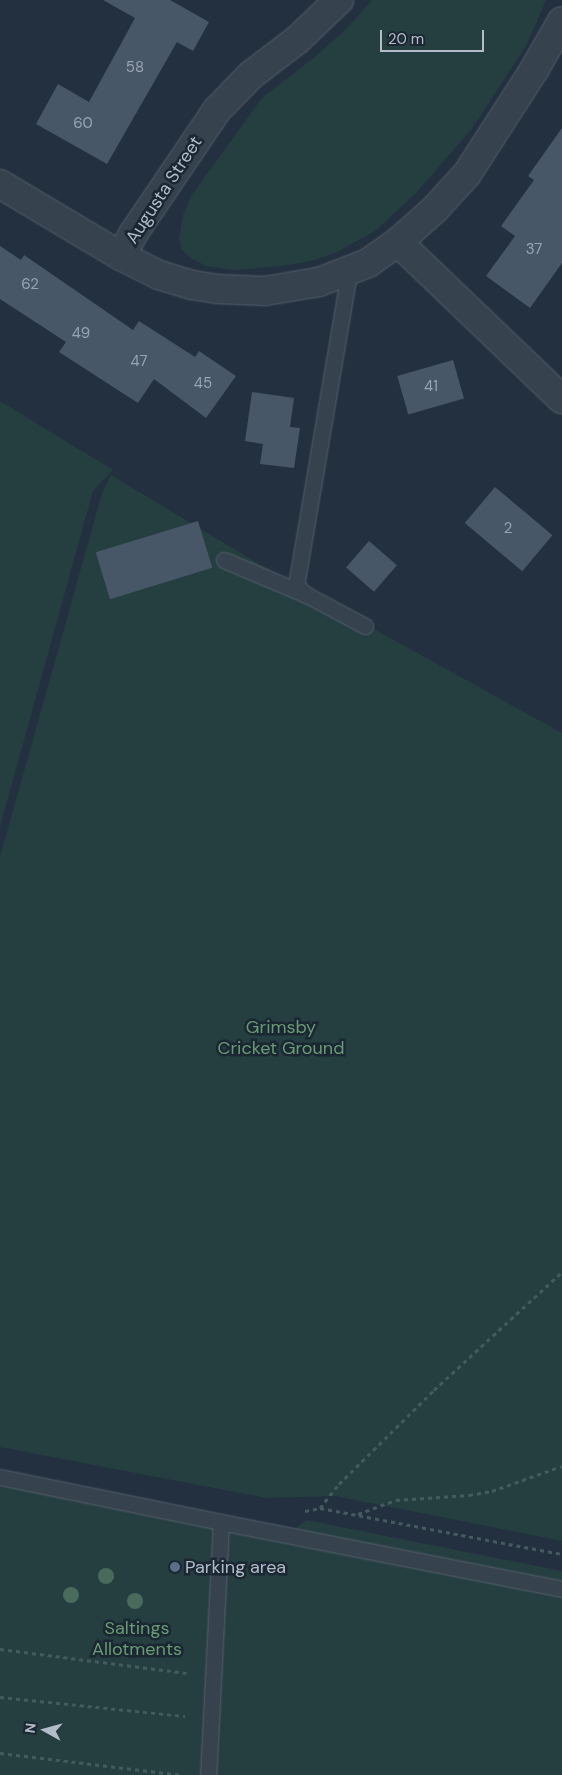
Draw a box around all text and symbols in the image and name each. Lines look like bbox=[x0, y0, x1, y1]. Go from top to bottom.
scale bar bbox=[382, 20, 486, 52]
text: 20 m bbox=[388, 29, 424, 49]
house number: 58 bbox=[126, 59, 144, 77]
house number: 60 bbox=[73, 115, 93, 133]
street label: Augusta Street bbox=[121, 132, 207, 248]
house number: 37 bbox=[526, 241, 542, 259]
house number: 62 bbox=[21, 276, 39, 294]
house number: 49 bbox=[72, 325, 90, 343]
house number: 47 bbox=[130, 353, 148, 371]
house number: 45 bbox=[194, 375, 212, 393]
house number: 41 bbox=[424, 378, 438, 396]
house number: 2 bbox=[504, 520, 512, 538]
park label: Grimsby Cricket Ground bbox=[218, 1017, 344, 1060]
place label: Parking area bbox=[185, 1556, 286, 1578]
marker: Parking area bbox=[169, 1561, 181, 1573]
park label: Saltings Allotments bbox=[92, 1618, 182, 1660]
north arrow bbox=[20, 1705, 70, 1755]
text: N bbox=[21, 1722, 40, 1734]

